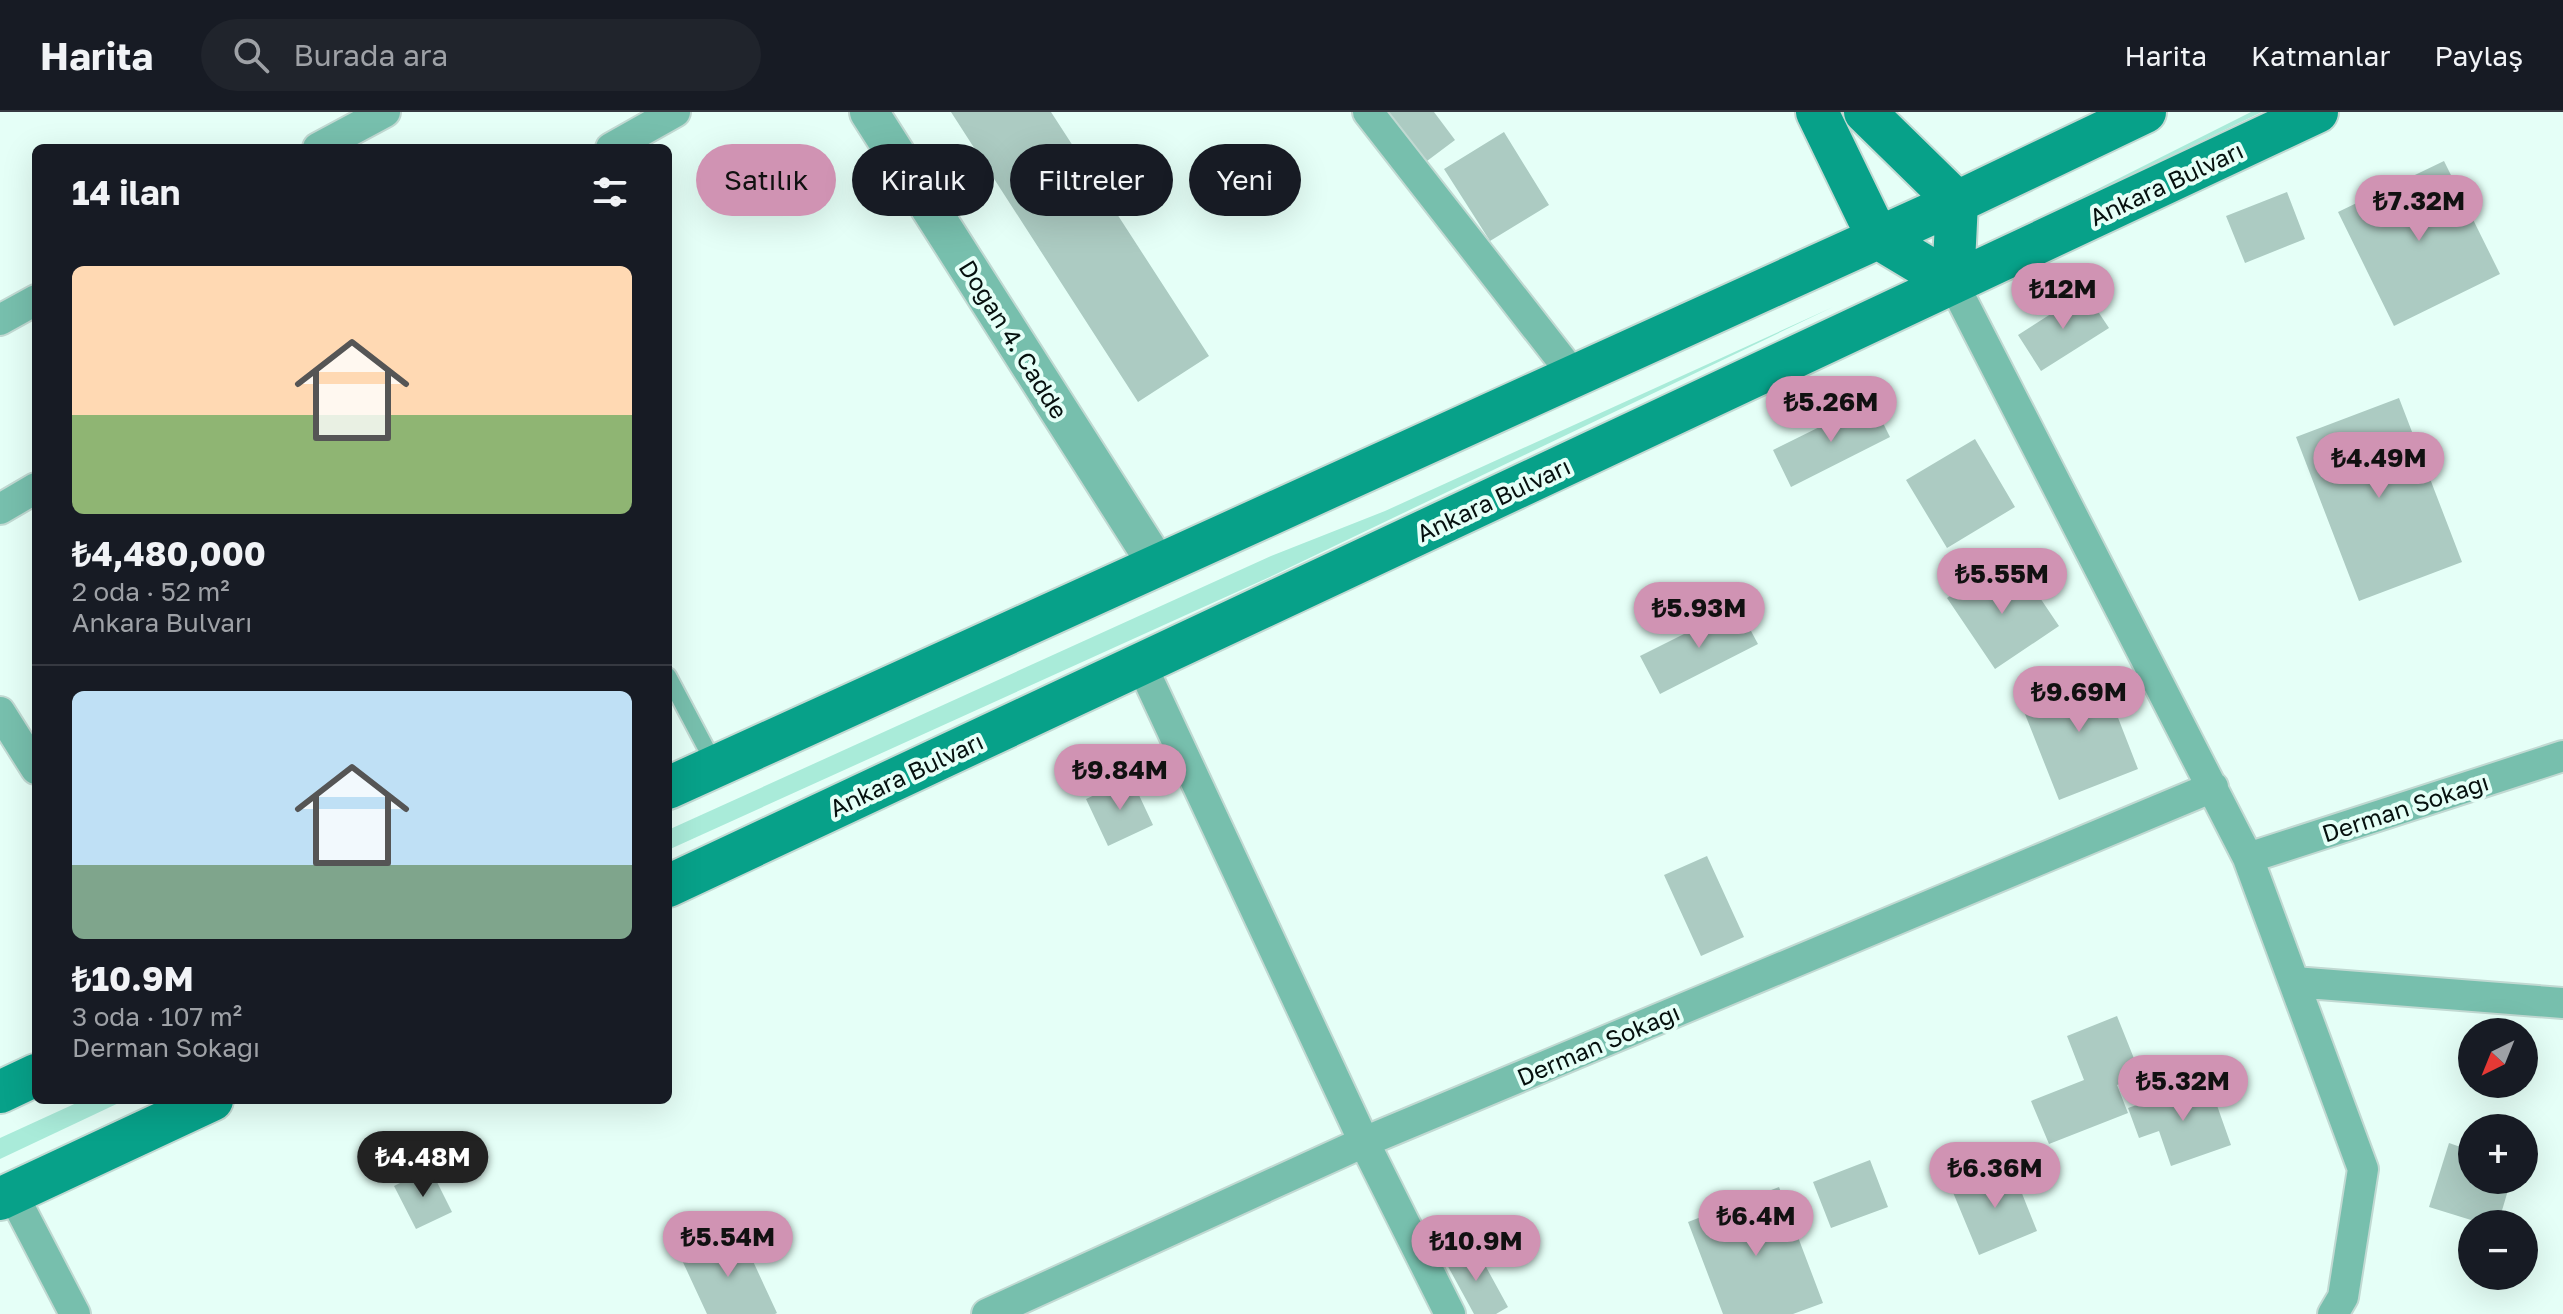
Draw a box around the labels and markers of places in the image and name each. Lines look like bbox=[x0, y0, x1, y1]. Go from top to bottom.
pin: ₺7.32M bbox=[2354, 175, 2484, 243]
pin: ₺12M bbox=[2016, 263, 2110, 331]
pin: ₺5.26M bbox=[1766, 376, 1896, 444]
pin: ₺4.49M bbox=[2314, 432, 2444, 500]
pin: ₺5.55M bbox=[1937, 548, 2067, 616]
pin: ₺5.93M bbox=[1634, 582, 1764, 650]
pin: ₺9.69M bbox=[2014, 666, 2144, 734]
pin: ₺9.84M bbox=[1055, 744, 1185, 812]
pin: ₺5.32M bbox=[2118, 1055, 2248, 1123]
pin: ₺4.48M bbox=[358, 1131, 488, 1199]
pin: ₺6.36M bbox=[1930, 1142, 2060, 1210]
pin: ₺6.4M bbox=[1700, 1190, 1812, 1258]
pin: ₺5.54M bbox=[663, 1211, 793, 1279]
pin: ₺10.9M bbox=[1411, 1215, 1541, 1283]

